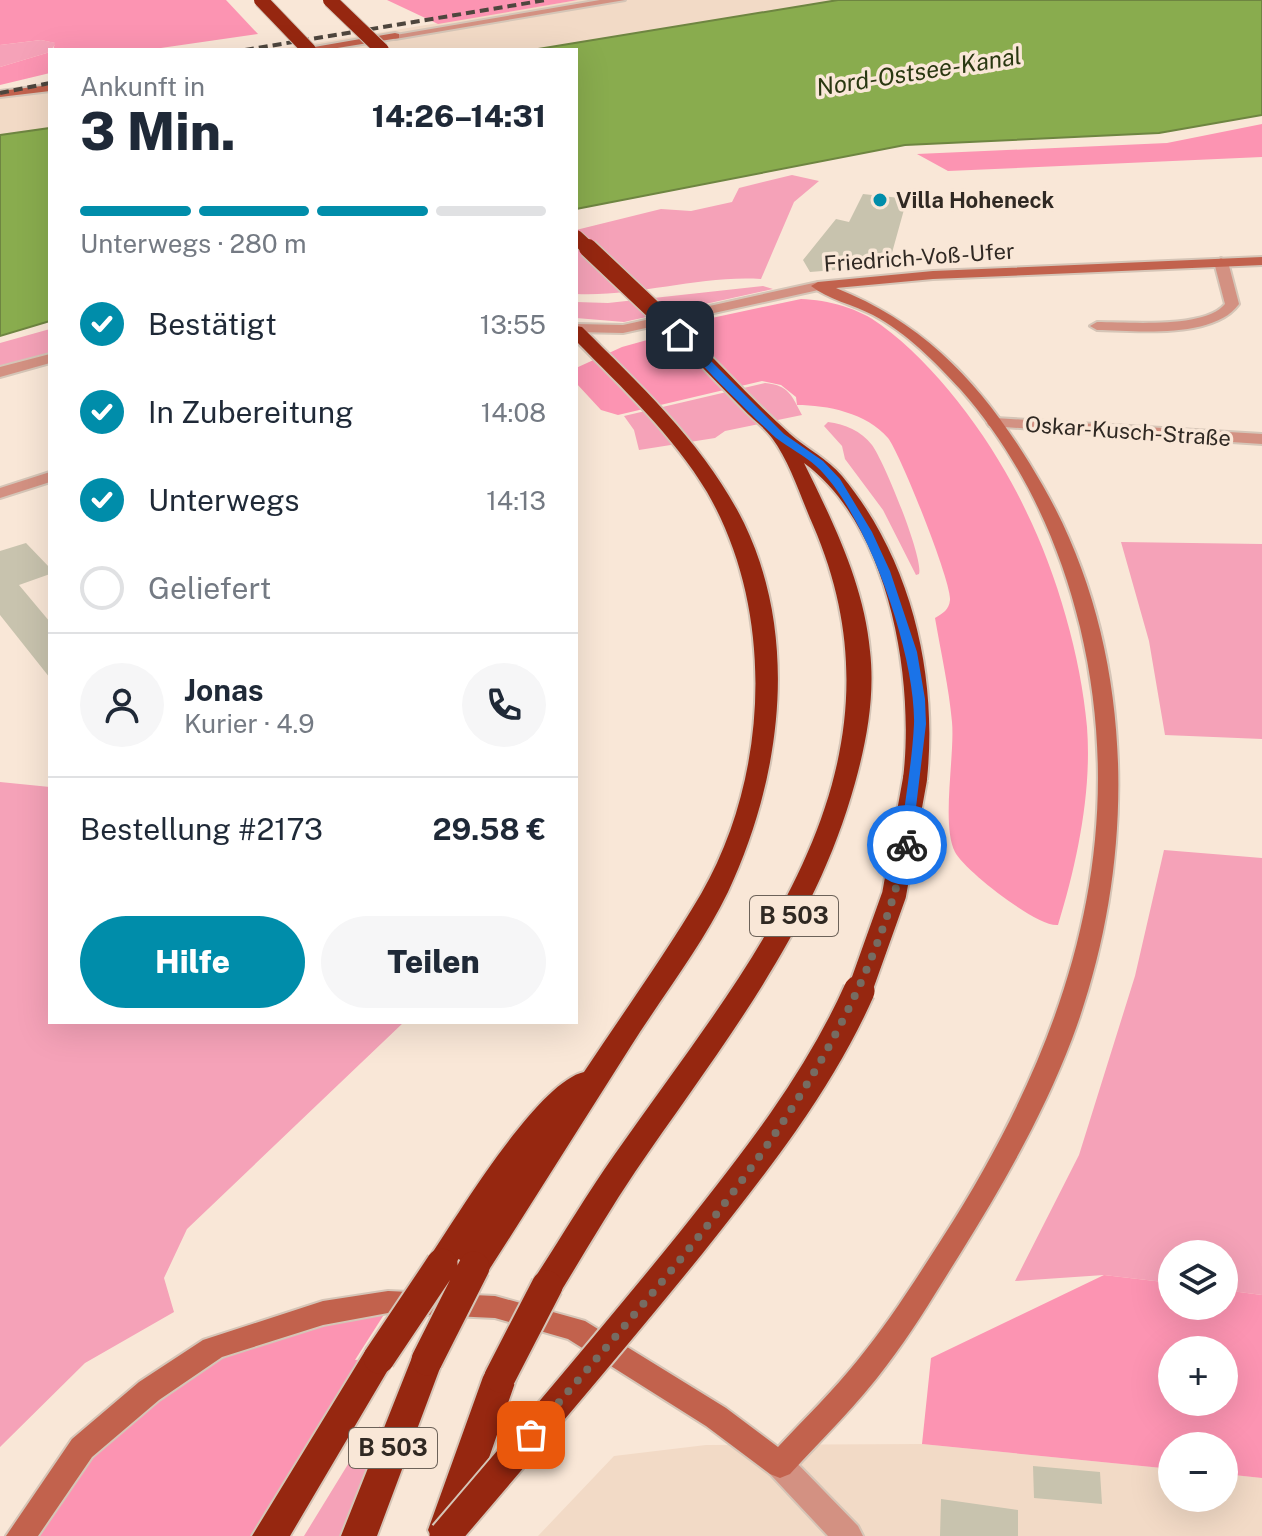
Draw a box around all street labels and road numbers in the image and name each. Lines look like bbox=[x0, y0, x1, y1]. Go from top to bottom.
street label: Friedrich-Voß-Ufer bbox=[823, 237, 1015, 277]
street label: Oskar-Kusch-Straße bbox=[1024, 411, 1232, 451]
road number: B 503 bbox=[750, 896, 838, 936]
road number: B 503 bbox=[349, 1428, 437, 1468]

